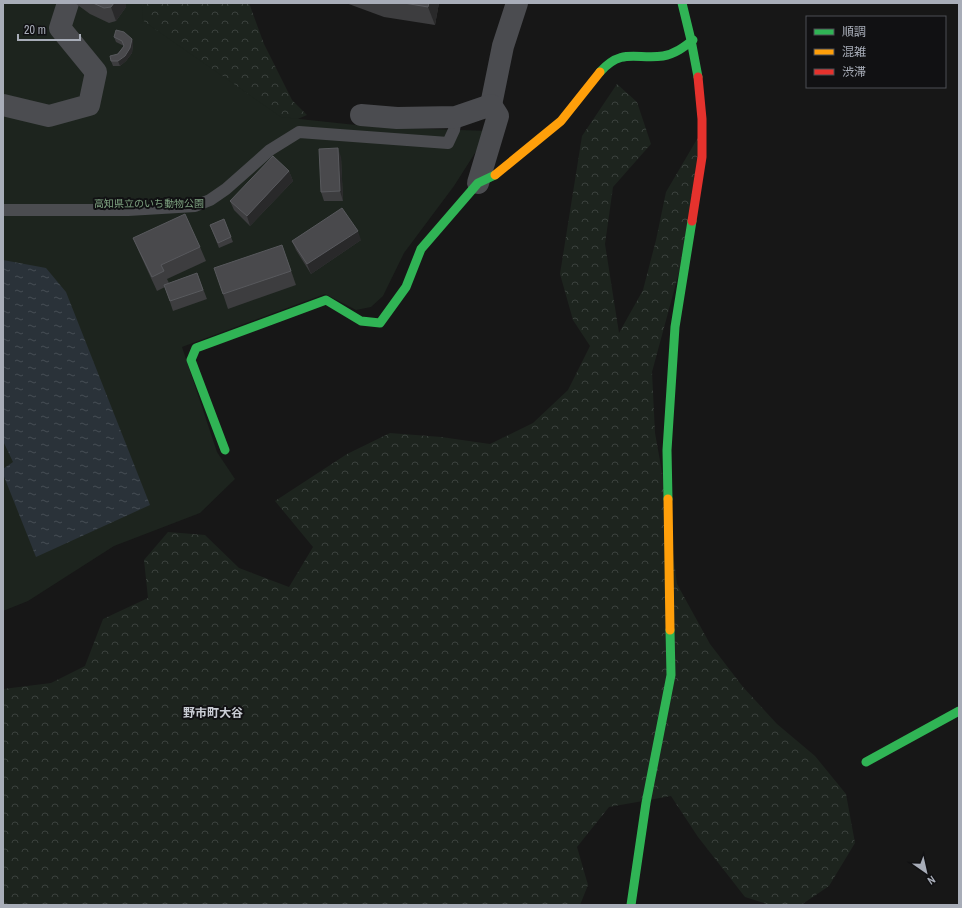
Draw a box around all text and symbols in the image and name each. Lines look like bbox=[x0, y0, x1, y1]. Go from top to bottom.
scale bar bbox=[18, 16, 80, 42]
legend bbox=[806, 16, 946, 88]
text: 20 m bbox=[24, 22, 46, 38]
text: 順調 bbox=[842, 24, 866, 40]
text: 混雑 bbox=[842, 44, 866, 60]
text: 渋滞 bbox=[842, 64, 866, 80]
park label: 高知県立のいち動物公園 bbox=[94, 197, 204, 210]
district label: 野市町大谷 bbox=[183, 705, 243, 721]
north arrow bbox=[906, 852, 946, 892]
text: N bbox=[925, 873, 938, 888]

